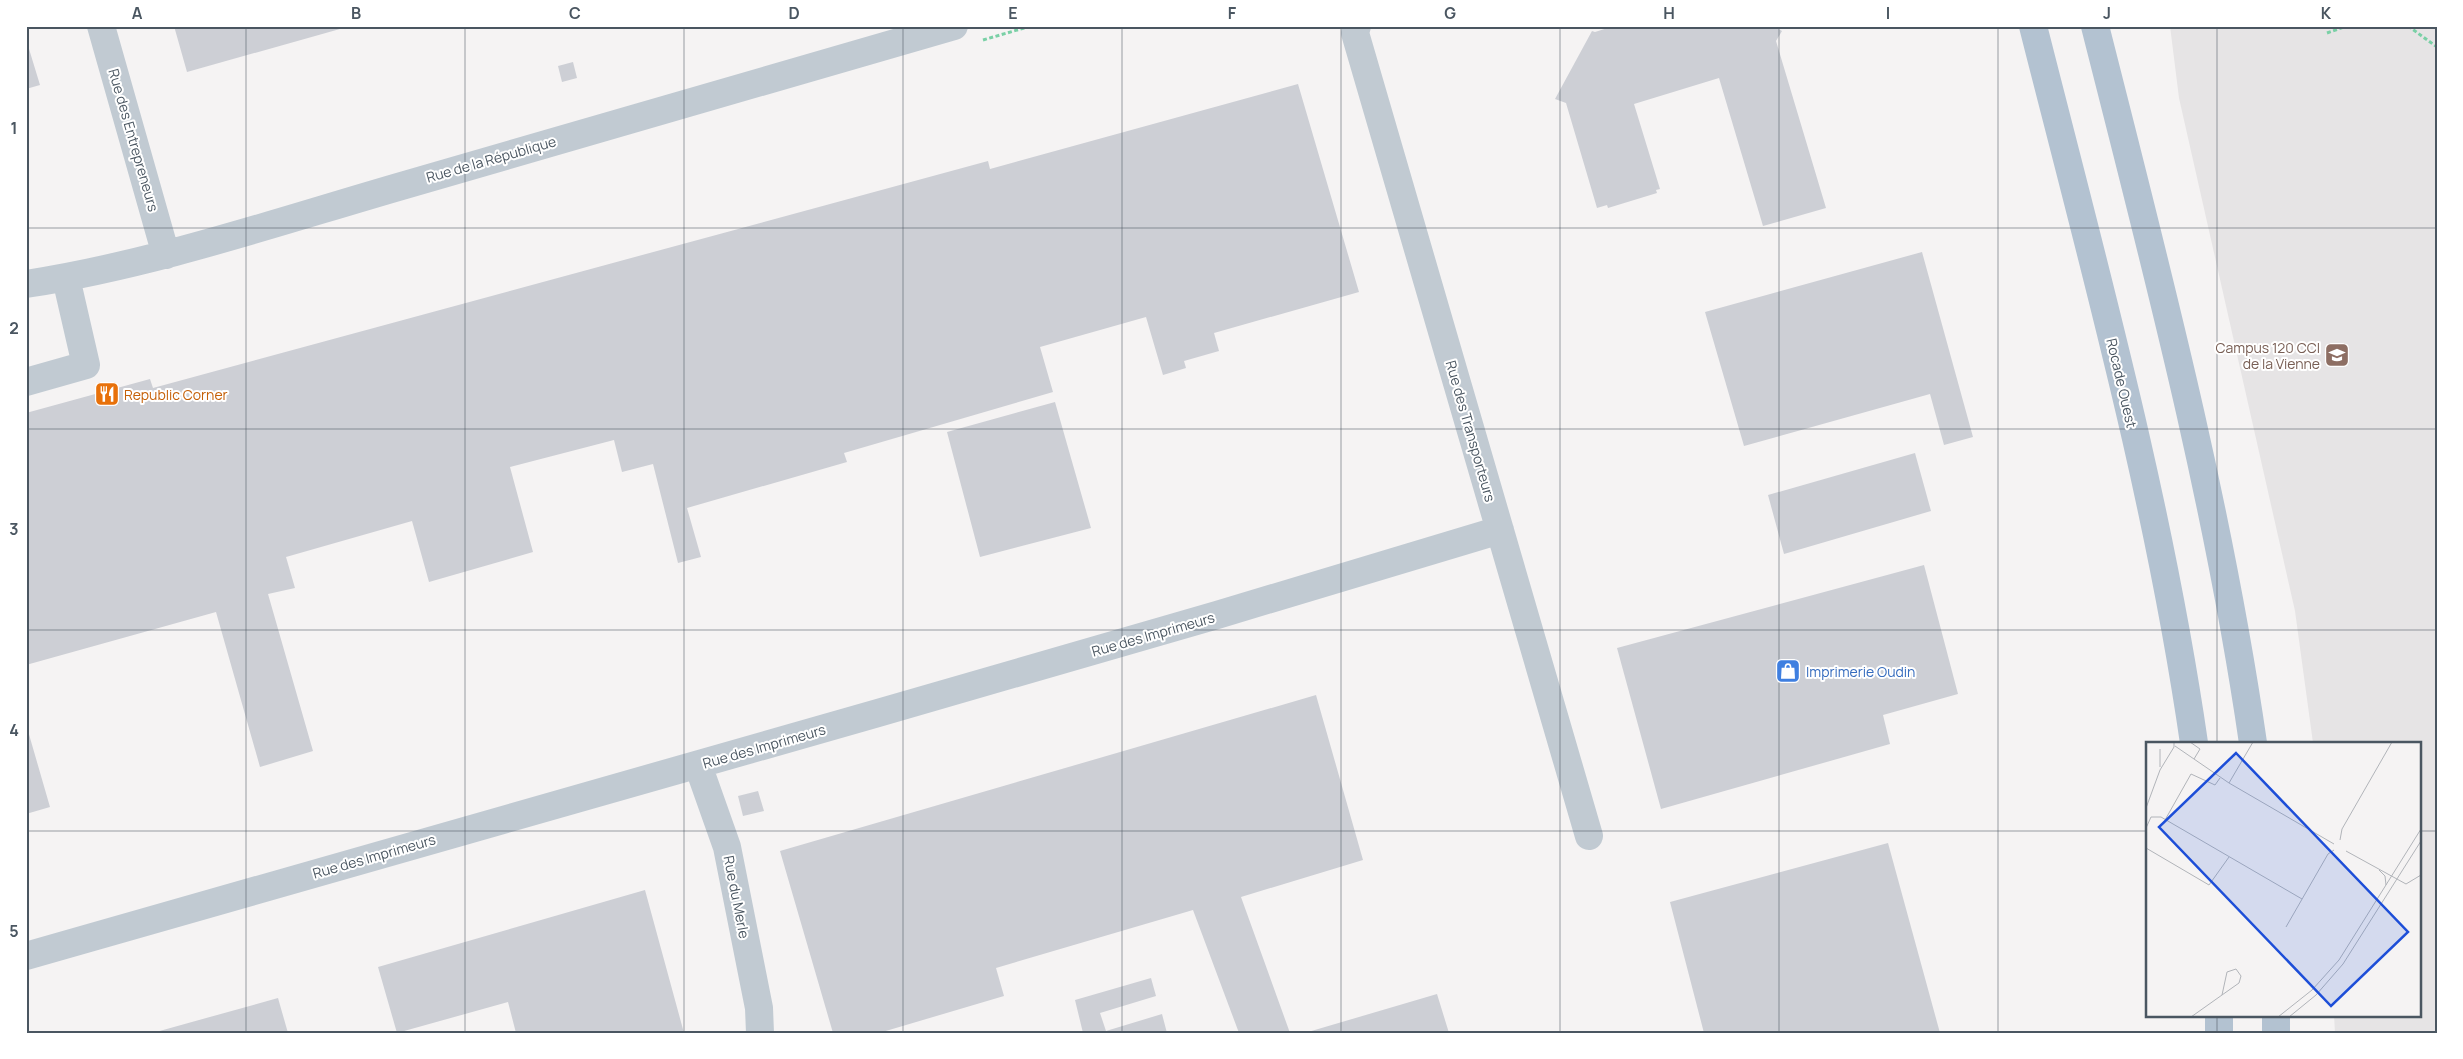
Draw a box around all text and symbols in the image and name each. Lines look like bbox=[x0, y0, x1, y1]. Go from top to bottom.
text: A bbox=[132, 2, 143, 24]
text: B bbox=[351, 2, 361, 24]
text: C bbox=[569, 2, 581, 24]
text: D bbox=[788, 2, 800, 24]
text: E bbox=[1008, 2, 1018, 24]
text: F bbox=[1228, 2, 1237, 24]
text: G bbox=[1444, 2, 1456, 24]
text: H bbox=[1663, 2, 1675, 24]
text: I bbox=[1886, 2, 1890, 24]
text: J bbox=[2103, 2, 2111, 24]
text: K bbox=[2321, 2, 2332, 24]
street label: Rue des Entrepreneurs bbox=[105, 66, 163, 214]
text: 1 bbox=[10, 117, 18, 139]
street label: Rue de la République bbox=[424, 131, 558, 187]
text: 2 bbox=[9, 317, 19, 339]
street label: Rocade Ouest bbox=[2102, 336, 2142, 430]
place label: Campus 120 CCI de la Vienne bbox=[2215, 338, 2320, 373]
school or university icon: Campus 120 CCI de la Vienne bbox=[2324, 342, 2350, 368]
street label: Rue des Transporteurs bbox=[1442, 358, 1500, 504]
restaurant icon: Republic Corner bbox=[94, 381, 120, 407]
place label: Republic Corner bbox=[124, 385, 228, 404]
text: 3 bbox=[9, 518, 19, 540]
street label: Rue des Imprimeurs bbox=[1089, 607, 1217, 661]
shop icon: Imprimerie Oudin bbox=[1775, 658, 1801, 684]
place label: Imprimerie Oudin bbox=[1806, 662, 1915, 681]
text: 4 bbox=[9, 719, 19, 741]
street label: Rue des Imprimeurs bbox=[700, 719, 828, 773]
inset map bbox=[2146, 742, 2420, 1016]
street label: Rue des Imprimeurs bbox=[310, 829, 438, 883]
street label: Rue du Merle bbox=[720, 854, 754, 940]
text: 5 bbox=[9, 920, 19, 942]

